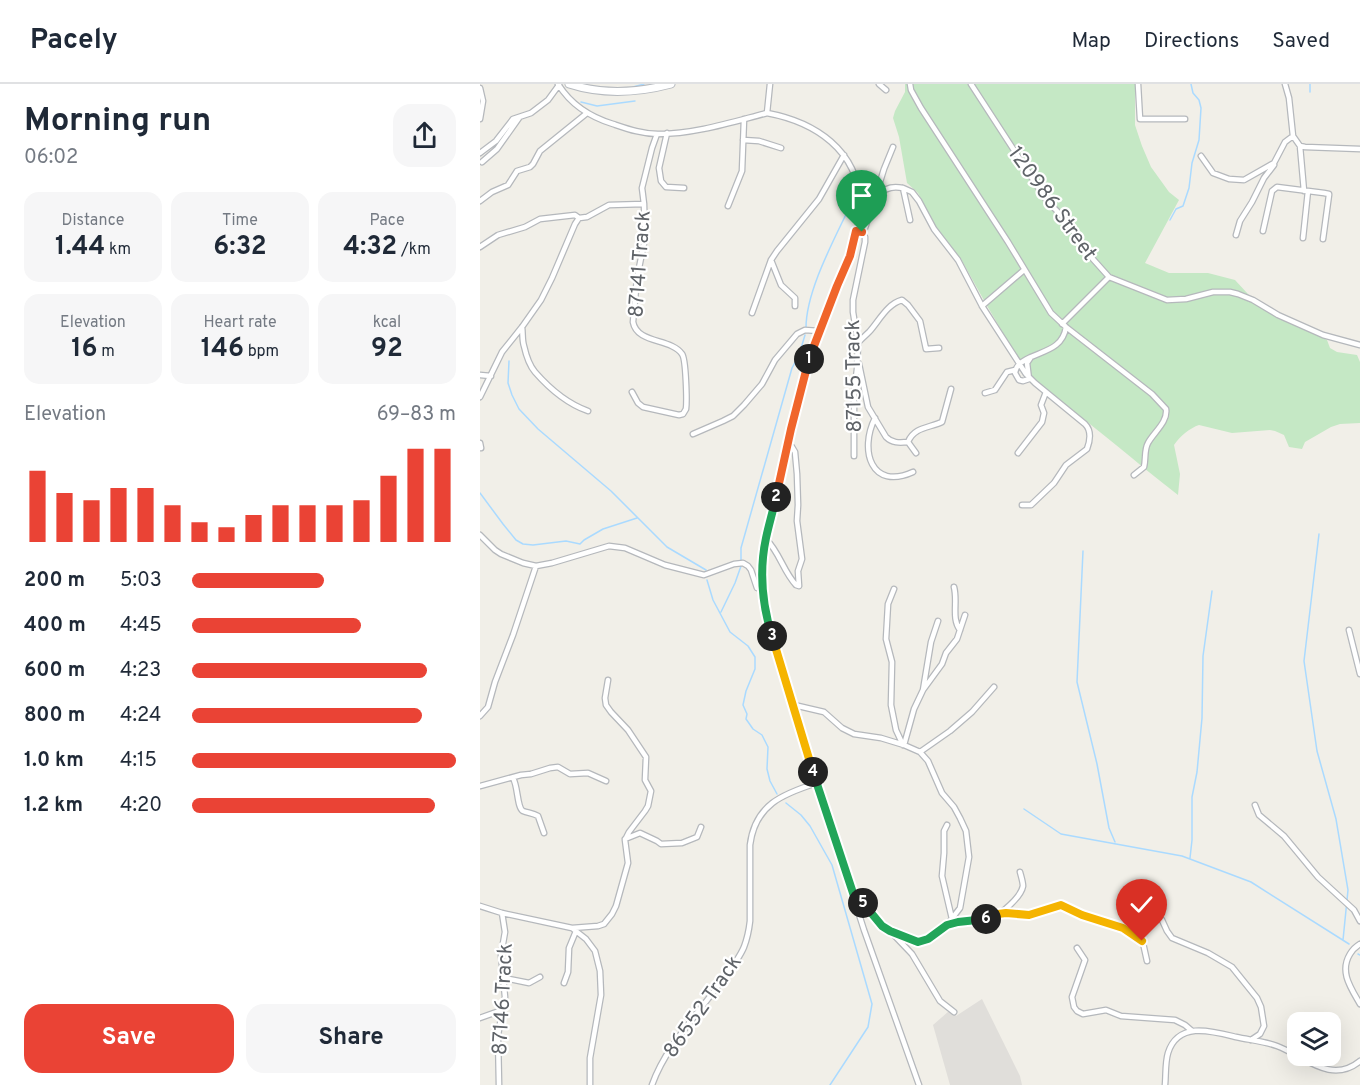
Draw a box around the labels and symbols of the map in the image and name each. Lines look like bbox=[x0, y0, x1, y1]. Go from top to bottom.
street label: 120986 Street bbox=[1001, 141, 1102, 266]
pin bbox=[836, 170, 887, 232]
street label: 87141 Track bbox=[623, 210, 658, 319]
street label: 87155 Track bbox=[840, 319, 869, 433]
pin: 1 bbox=[794, 344, 824, 374]
pin: 2 bbox=[761, 482, 791, 512]
pin: 3 bbox=[757, 621, 787, 651]
pin: 4 bbox=[798, 757, 828, 787]
pin bbox=[1116, 879, 1167, 941]
pin: 5 bbox=[848, 888, 878, 918]
pin: 6 bbox=[971, 904, 1001, 934]
street label: 87146 Track bbox=[487, 942, 520, 1056]
street label: 86552 Track bbox=[658, 950, 749, 1064]

